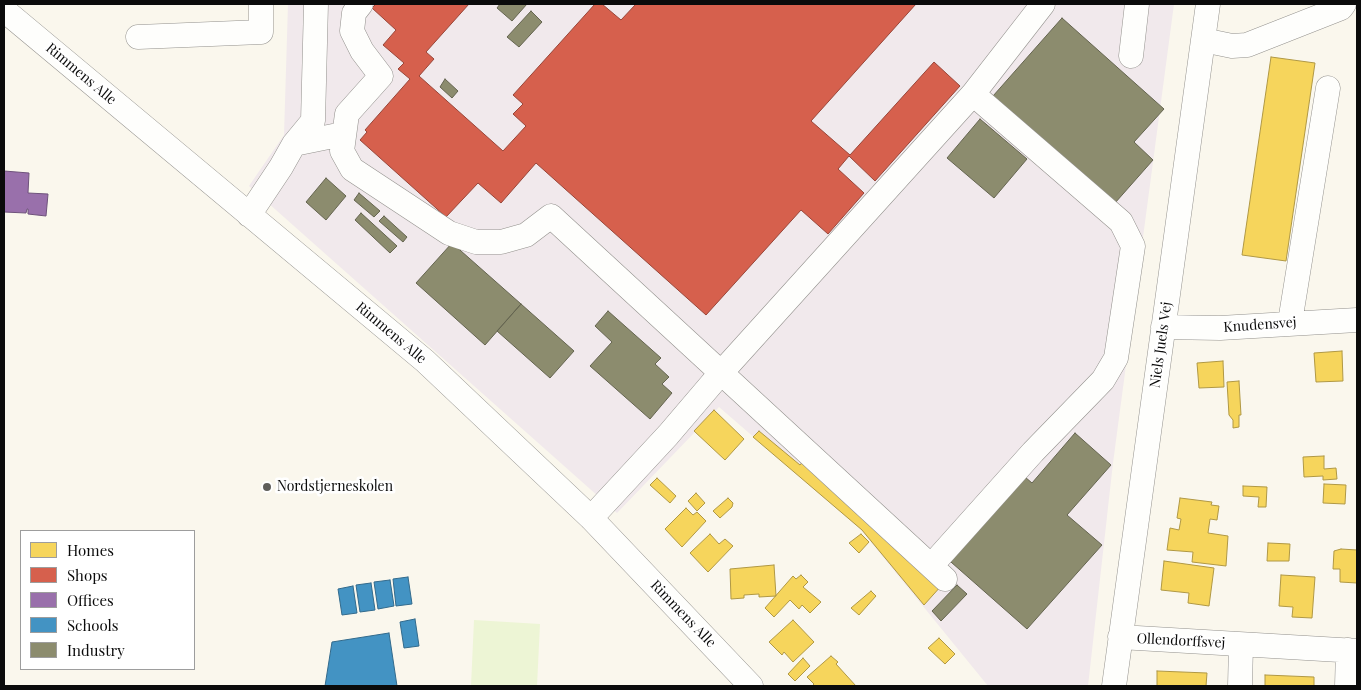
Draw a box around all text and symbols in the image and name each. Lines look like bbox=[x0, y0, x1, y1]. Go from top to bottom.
street label: Rimmens Alle bbox=[42, 40, 120, 108]
street label: Rimmens Alle bbox=[352, 299, 430, 367]
street label: Niels Juels Vej bbox=[1147, 301, 1175, 389]
street label: Knudensvej bbox=[1223, 314, 1297, 336]
place label: Nordstjerneskolen bbox=[277, 479, 393, 495]
marker: Nordstjerneskolen bbox=[261, 481, 273, 493]
legend bbox=[20, 530, 195, 670]
text: Homes bbox=[67, 540, 114, 560]
text: Shops bbox=[67, 565, 108, 585]
street label: Rimmens Alle bbox=[647, 577, 719, 651]
text: Offices bbox=[67, 590, 114, 610]
text: Schools bbox=[67, 615, 119, 635]
street label: Ollendorffsvej bbox=[1136, 630, 1226, 652]
text: Industry bbox=[67, 640, 125, 660]

